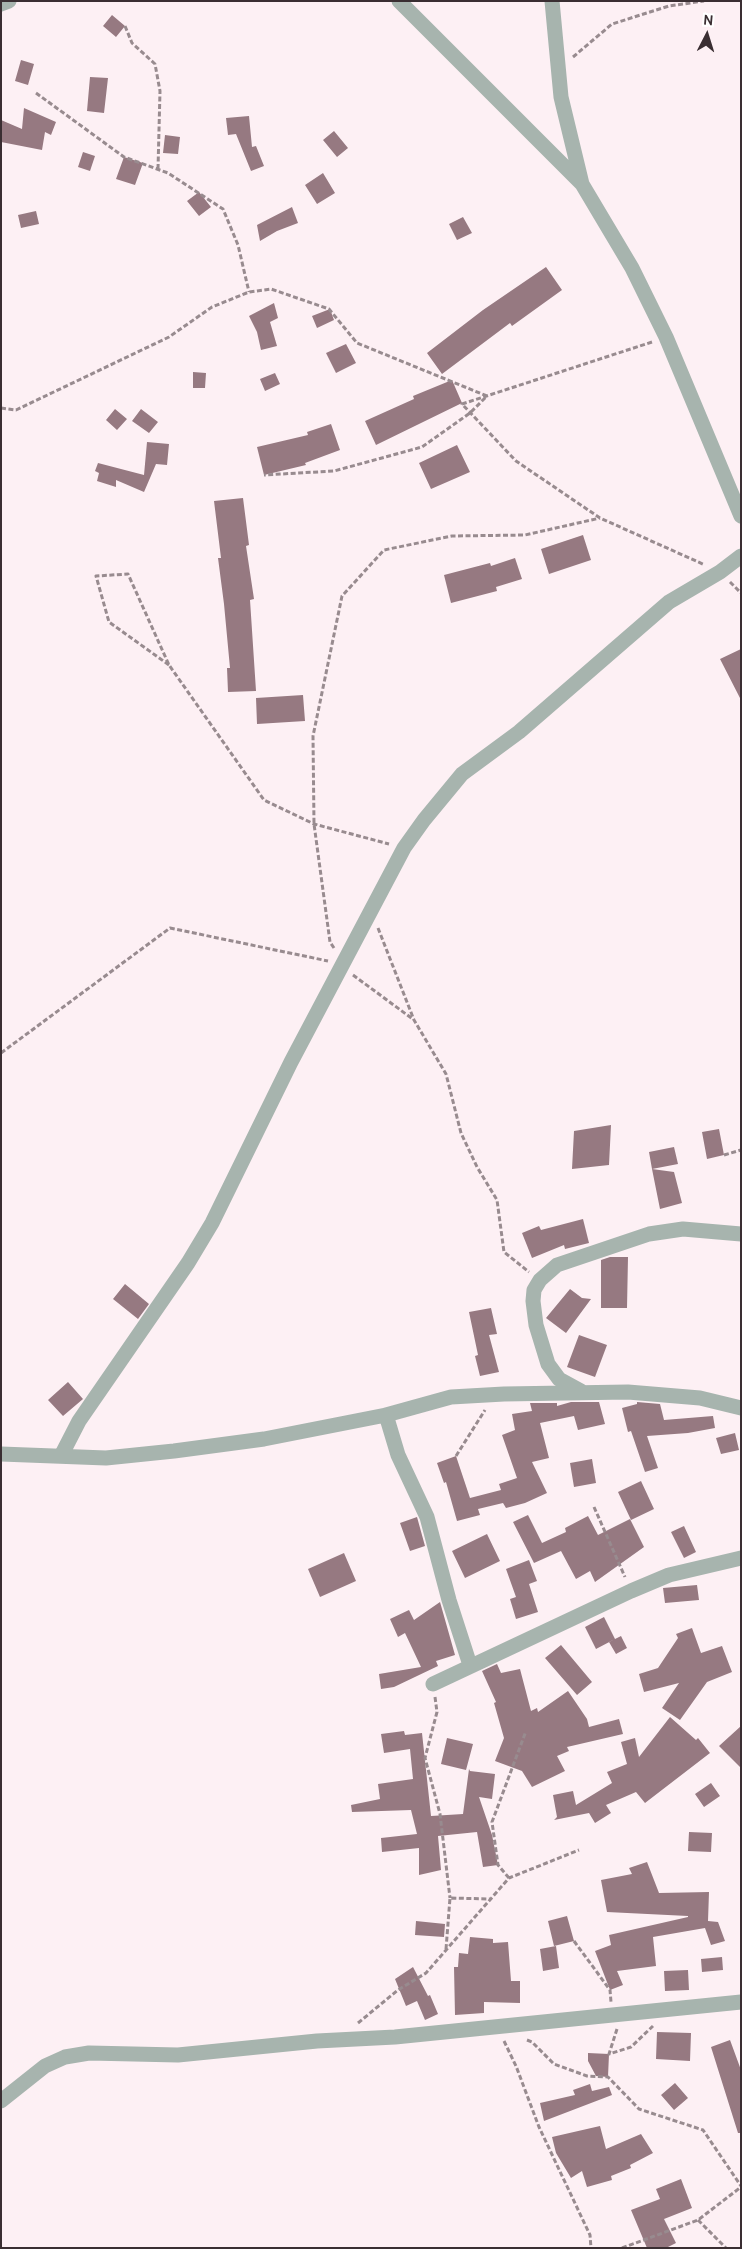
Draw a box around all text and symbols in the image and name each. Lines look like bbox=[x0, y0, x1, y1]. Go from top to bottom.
north arrow bbox=[682, 10, 732, 60]
text: N bbox=[703, 11, 714, 29]

